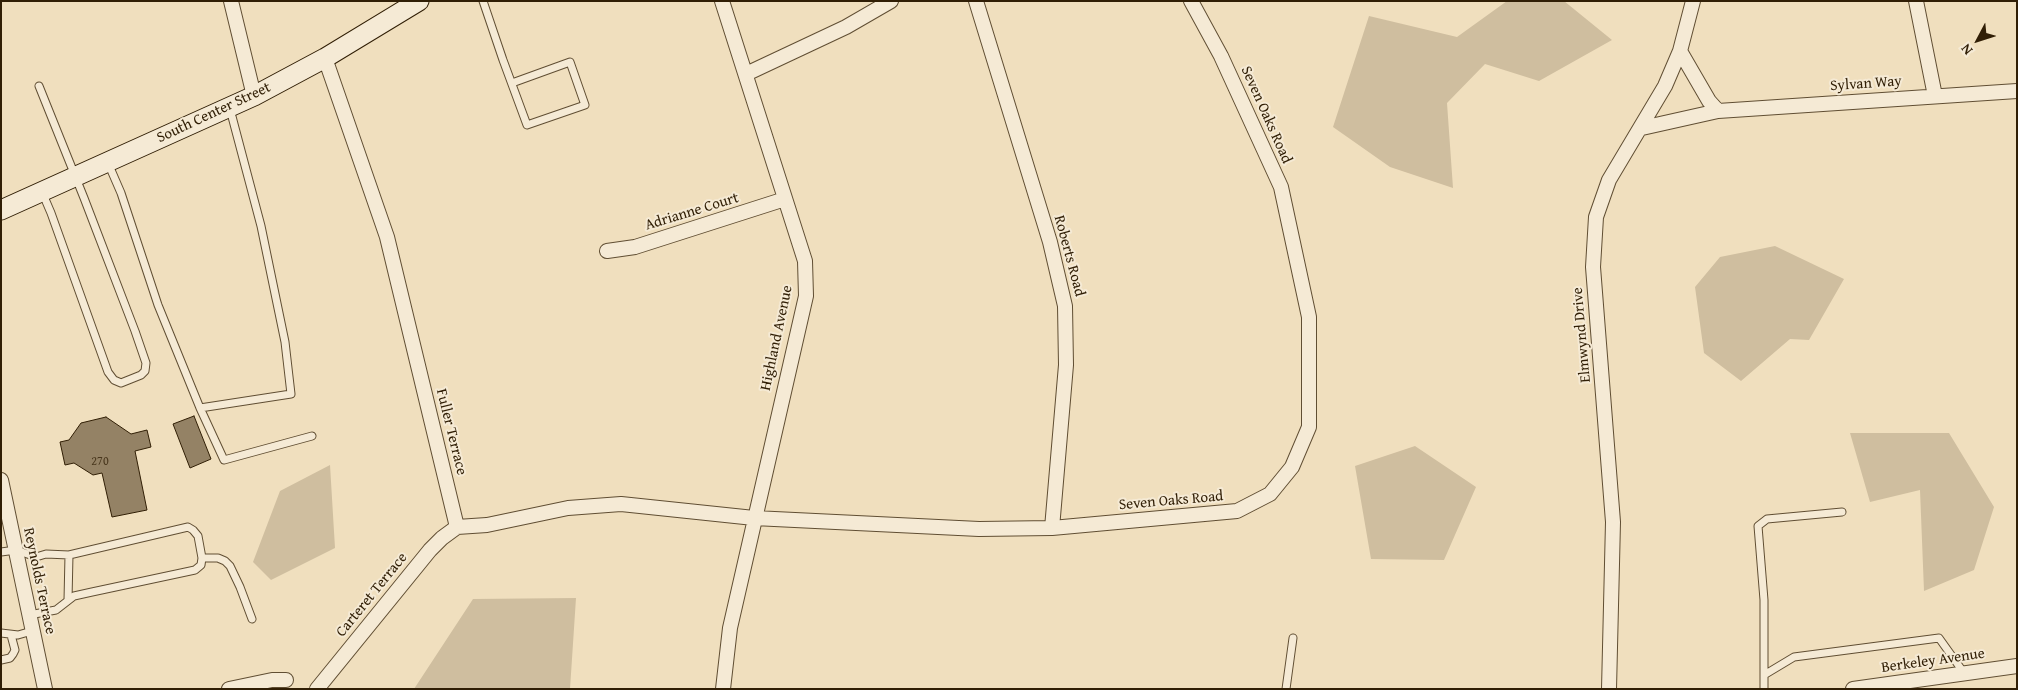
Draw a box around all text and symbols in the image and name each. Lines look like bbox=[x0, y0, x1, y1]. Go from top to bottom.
north arrow bbox=[1953, 15, 2003, 65]
text: N bbox=[1956, 40, 1977, 60]
street label: Seven Oaks Road bbox=[1236, 64, 1296, 166]
street label: Sylvan Way bbox=[1830, 73, 1902, 95]
street label: South Center Street bbox=[154, 79, 274, 147]
street label: Adrianne Court bbox=[643, 189, 741, 235]
street label: Roberts Road bbox=[1050, 213, 1088, 299]
street label: Highland Avenue bbox=[757, 284, 797, 392]
street label: Elmwynd Drive bbox=[1569, 287, 1595, 383]
street label: Fuller Terrace bbox=[432, 387, 470, 477]
house number: 270 bbox=[91, 455, 109, 469]
street label: Seven Oaks Road bbox=[1118, 487, 1224, 515]
street label: Reynolds Terrace bbox=[19, 526, 59, 636]
street label: Carteret Terrace bbox=[333, 549, 411, 641]
street label: Berkeley Avenue bbox=[1880, 645, 1986, 677]

